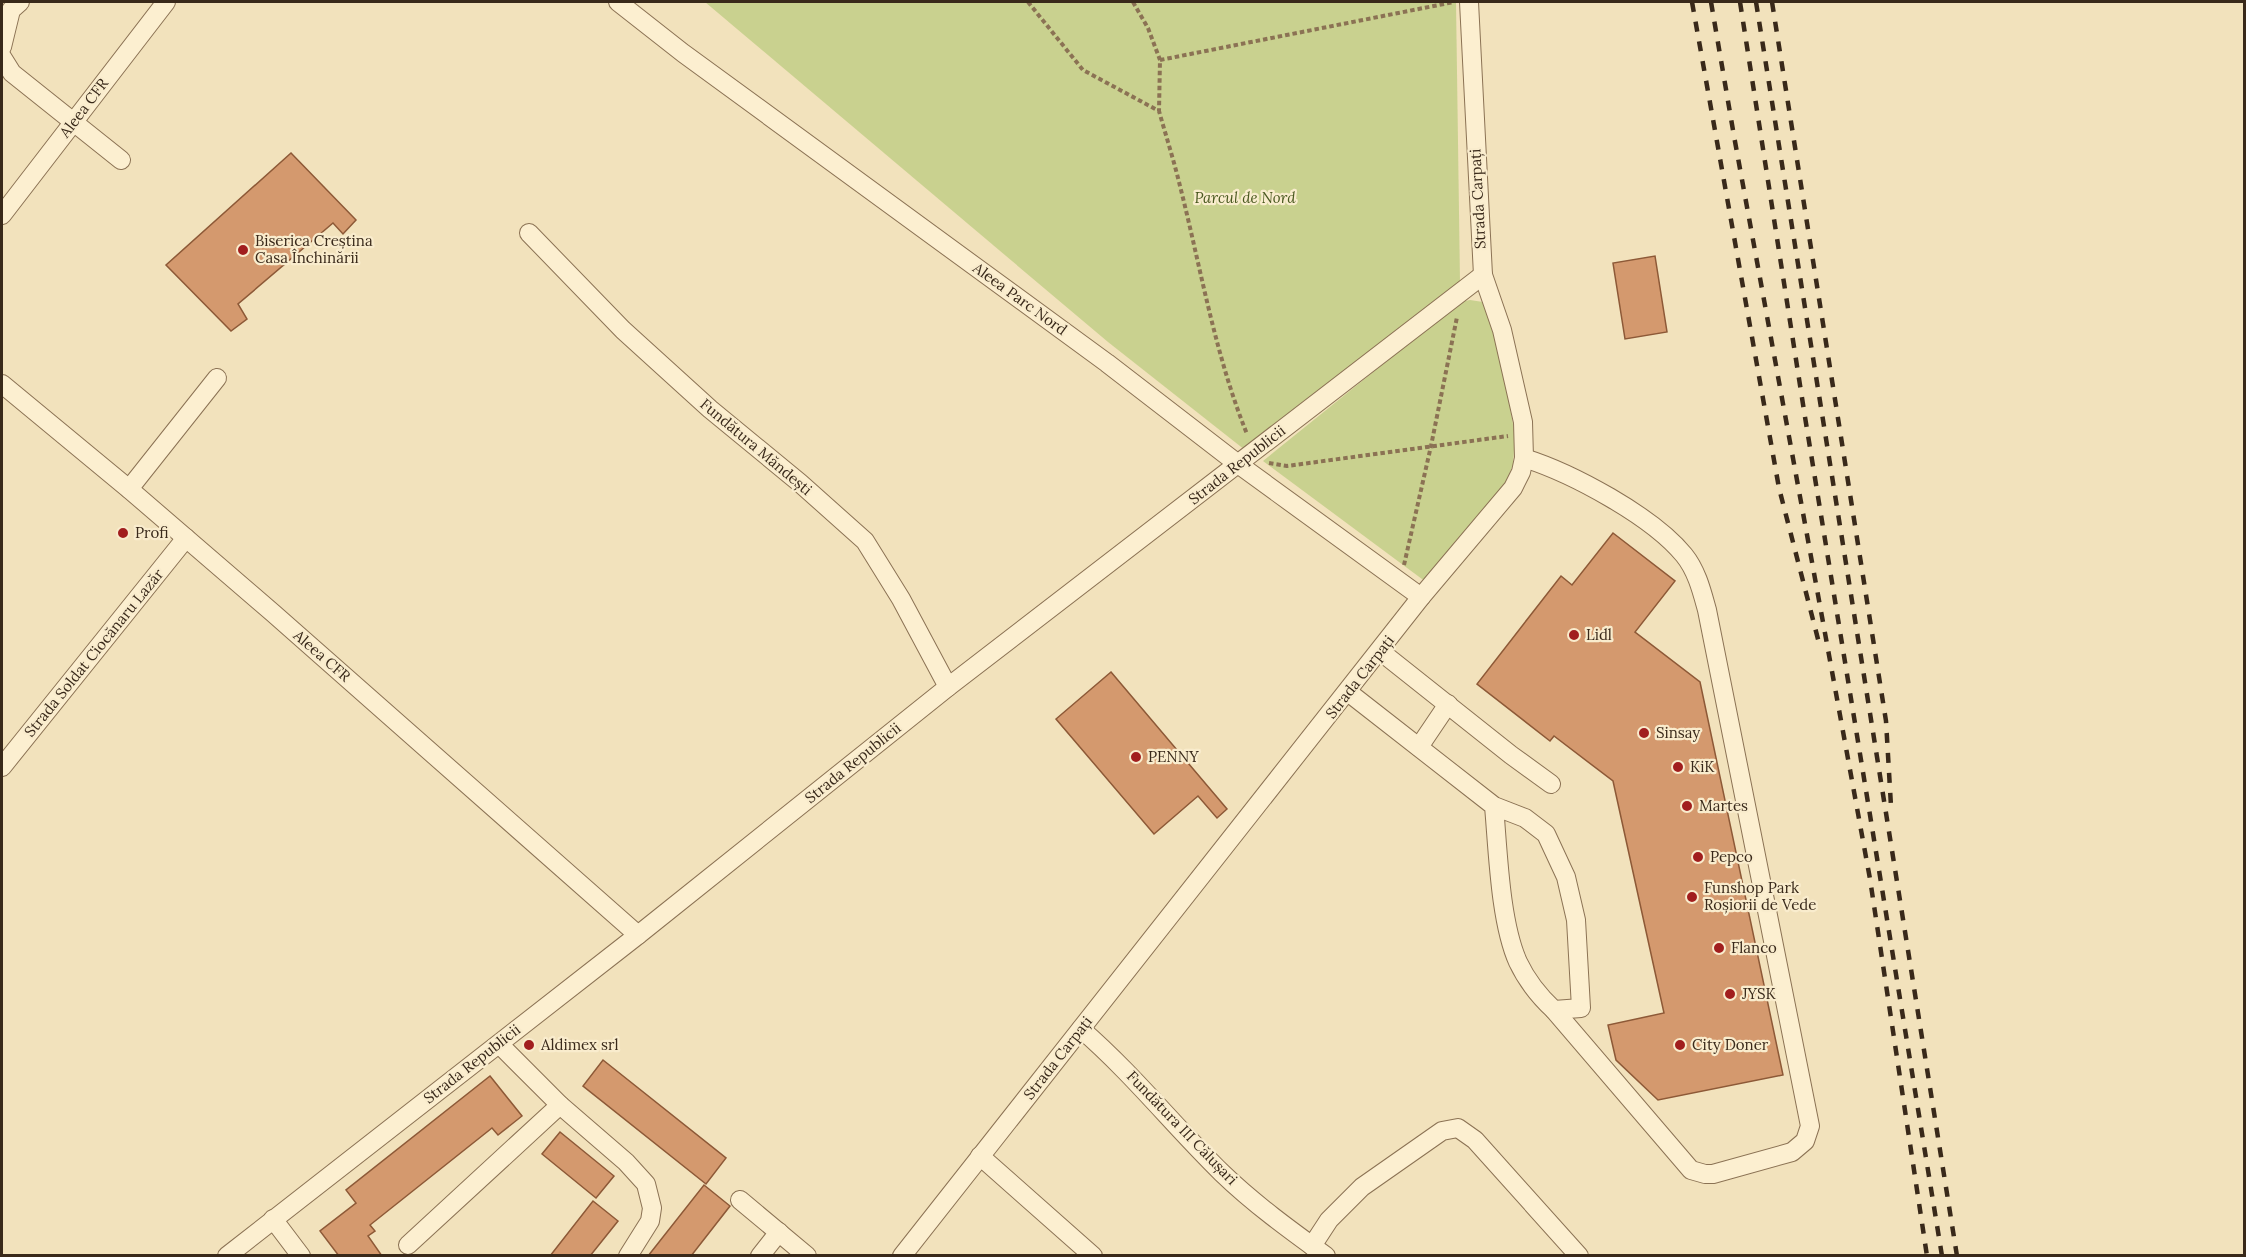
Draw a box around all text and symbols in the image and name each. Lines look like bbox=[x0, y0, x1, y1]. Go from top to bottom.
street label: Aleea CFR bbox=[55, 74, 112, 142]
street label: Strada Carpați bbox=[1465, 148, 1490, 250]
park label: Parcul de Nord bbox=[1194, 188, 1296, 207]
place label: Biserica Creștina Casa Închinării bbox=[255, 231, 373, 267]
marker: Biserica Creștina Casa Închinării bbox=[236, 243, 250, 257]
street label: Aleea Parc Nord bbox=[969, 257, 1071, 339]
street label: Fundătura Măndești bbox=[696, 394, 816, 499]
street label: Strada Republicii bbox=[1184, 421, 1289, 508]
place label: Profi bbox=[135, 523, 169, 542]
marker: Profi bbox=[116, 526, 130, 540]
street label: Strada Soldat Ciocănaru Lazăr bbox=[20, 564, 168, 741]
street label: Aleea CFR bbox=[289, 625, 355, 686]
place label: Lidl bbox=[1586, 625, 1612, 644]
marker: Lidl bbox=[1567, 628, 1581, 642]
street label: Strada Carpați bbox=[1321, 631, 1398, 722]
street label: Strada Republicii bbox=[801, 718, 904, 807]
place label: Sinsay bbox=[1656, 723, 1700, 742]
marker: Sinsay bbox=[1637, 726, 1651, 740]
place label: PENNY bbox=[1148, 747, 1199, 766]
marker: PENNY bbox=[1129, 750, 1143, 764]
place label: KiK bbox=[1690, 757, 1715, 776]
marker: KiK bbox=[1671, 760, 1685, 774]
place label: Martes bbox=[1699, 796, 1748, 815]
marker: Martes bbox=[1680, 799, 1694, 813]
place label: Pepco bbox=[1710, 847, 1753, 866]
marker: Pepco bbox=[1691, 850, 1705, 864]
place label: Funshop Park Roșiorii de Vede bbox=[1704, 878, 1816, 914]
marker: Funshop Park Roșiorii de Vede bbox=[1685, 890, 1699, 904]
place label: Flanco bbox=[1731, 938, 1777, 957]
marker: Flanco bbox=[1712, 941, 1726, 955]
place label: JYSK bbox=[1741, 984, 1777, 1003]
marker: JYSK bbox=[1723, 987, 1737, 1001]
street label: Strada Carpați bbox=[1019, 1012, 1096, 1103]
street label: Strada Republicii bbox=[419, 1020, 524, 1107]
place label: Aldimex srl bbox=[540, 1035, 618, 1054]
place label: City Doner bbox=[1692, 1035, 1769, 1054]
marker: Aldimex srl bbox=[522, 1038, 536, 1052]
marker: City Doner bbox=[1673, 1038, 1687, 1052]
street label: Fundătura III Călușari bbox=[1123, 1067, 1242, 1189]

